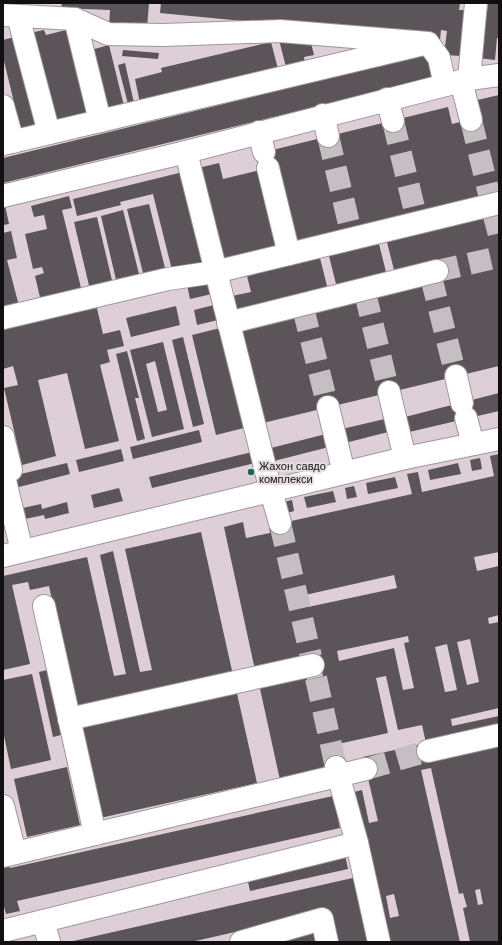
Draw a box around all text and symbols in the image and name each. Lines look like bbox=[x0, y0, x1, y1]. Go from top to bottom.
place label: Жахон савдо комплекси bbox=[259, 460, 326, 485]
marker: Жахон савдо комплекси bbox=[246, 467, 256, 477]

